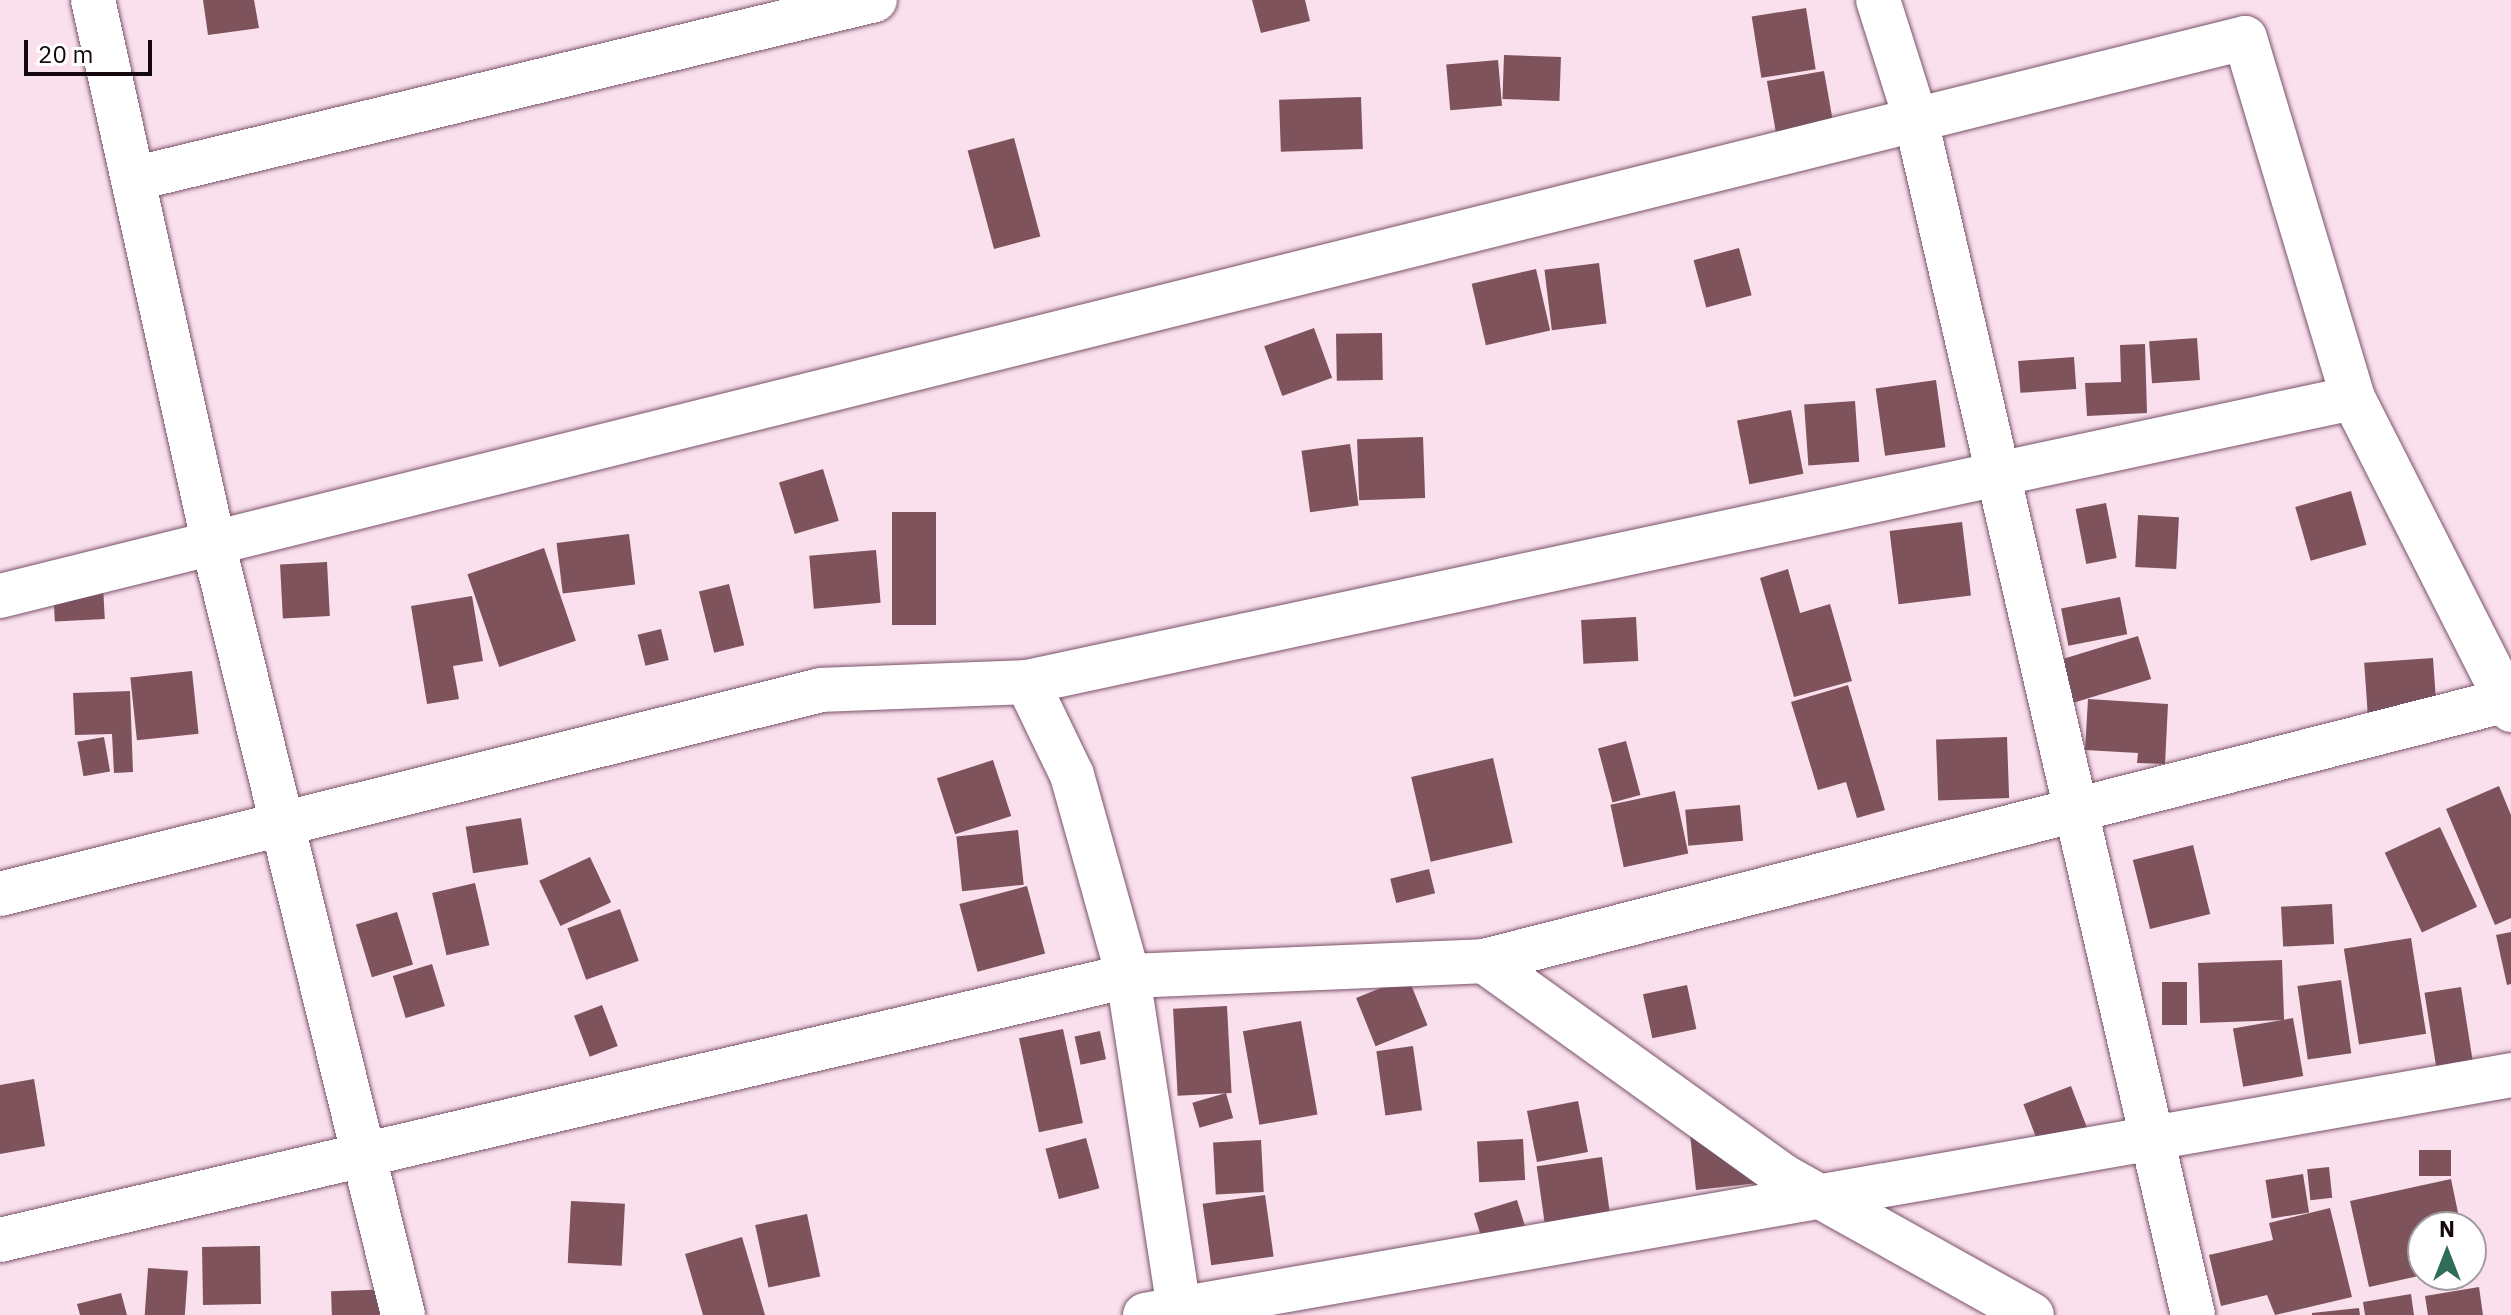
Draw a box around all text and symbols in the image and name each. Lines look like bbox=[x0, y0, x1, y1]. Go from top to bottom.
scale bar bbox=[28, 24, 156, 74]
text: 20 m bbox=[38, 38, 93, 70]
north arrow bbox=[2407, 1211, 2487, 1291]
text: N bbox=[2439, 1214, 2455, 1243]

